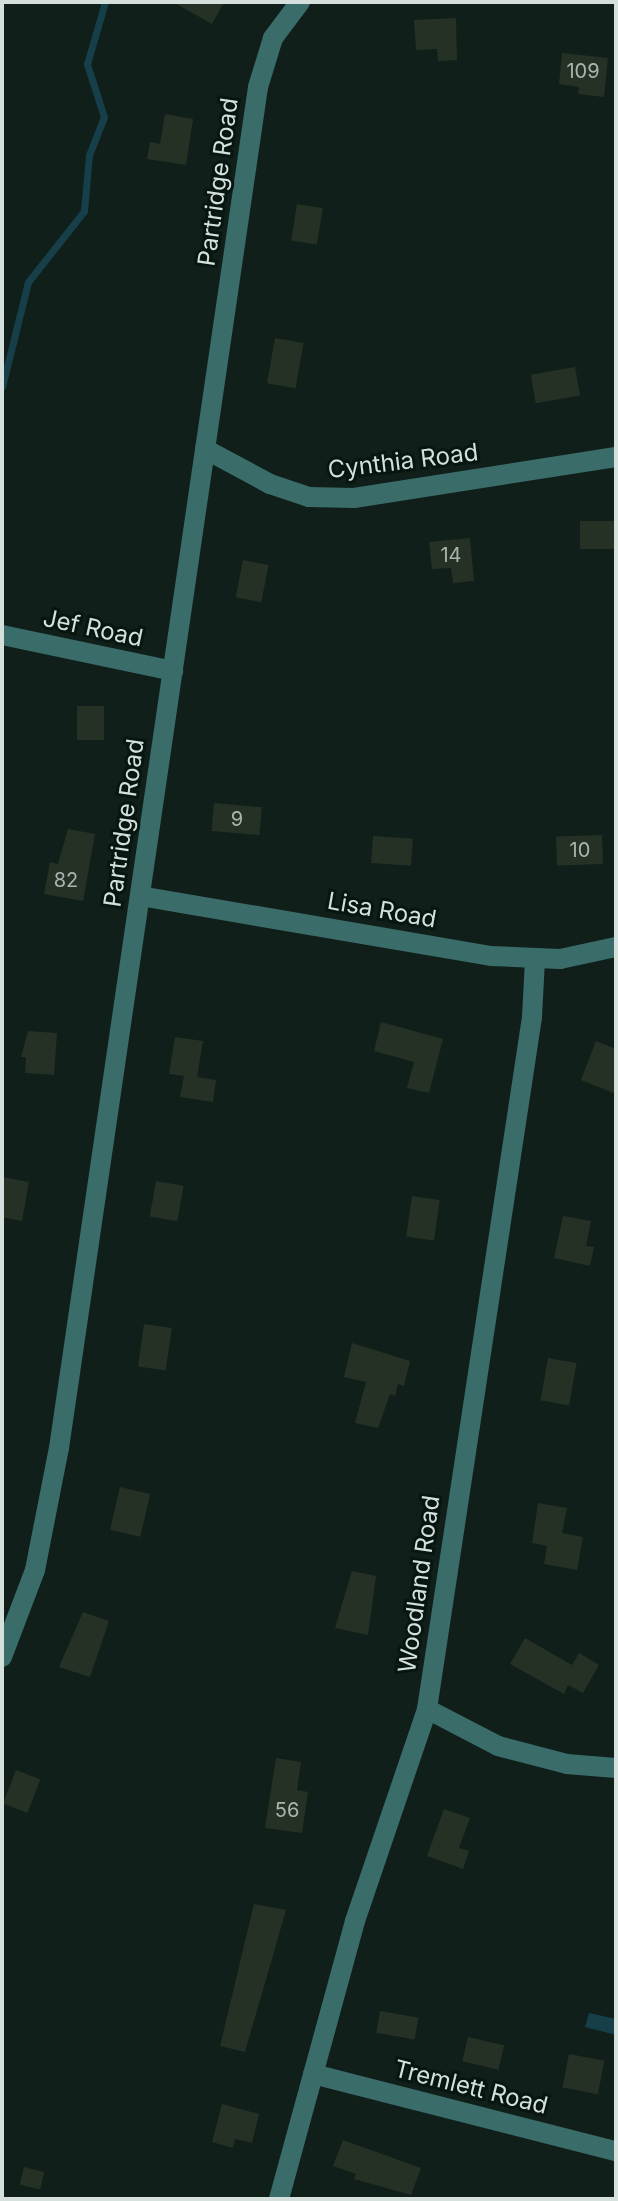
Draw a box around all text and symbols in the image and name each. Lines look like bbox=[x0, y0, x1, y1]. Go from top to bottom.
house number: 109 bbox=[566, 59, 600, 83]
street label: Partridge Road bbox=[192, 96, 244, 268]
street label: Cynthia Road bbox=[326, 437, 480, 485]
house number: 14 bbox=[440, 543, 462, 567]
street label: Jef Road bbox=[41, 603, 145, 653]
street label: Partridge Road bbox=[98, 737, 150, 909]
house number: 9 bbox=[231, 807, 243, 831]
house number: 10 bbox=[570, 838, 590, 862]
house number: 82 bbox=[54, 868, 78, 892]
street label: Lisa Road bbox=[325, 886, 439, 934]
street label: Woodland Road bbox=[392, 1494, 446, 1674]
house number: 56 bbox=[275, 1798, 299, 1822]
street label: Tremlett Road bbox=[391, 2054, 551, 2120]

